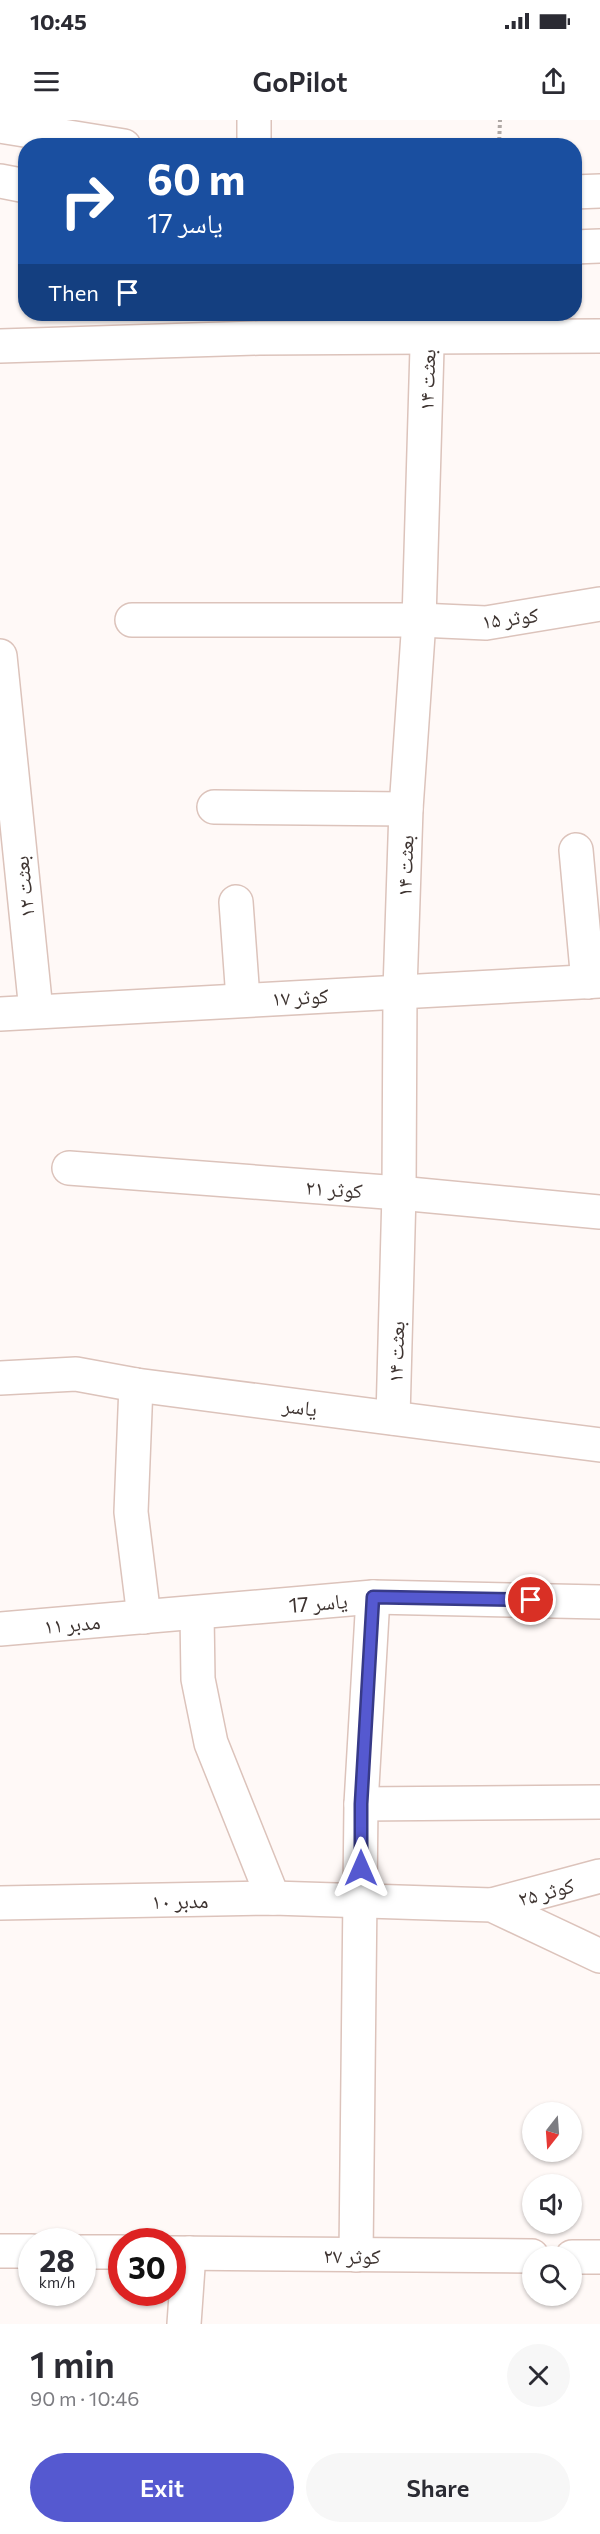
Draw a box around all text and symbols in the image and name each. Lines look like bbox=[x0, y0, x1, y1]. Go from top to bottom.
text: 10:45 bbox=[30, 8, 87, 35]
icon: menu bbox=[30, 65, 63, 98]
text: GoPilot bbox=[252, 65, 348, 98]
icon: share bbox=[537, 65, 570, 98]
text: 60 m bbox=[147, 152, 246, 204]
icon: right bbox=[48, 162, 126, 240]
text: یاسر 17 bbox=[147, 206, 223, 239]
icon: arrive bbox=[111, 276, 144, 309]
text: Then bbox=[48, 279, 99, 306]
street label: بعثت ۱۴ bbox=[412, 349, 440, 411]
street label: کوثر ۱۵ bbox=[480, 601, 540, 633]
street label: بعثت ۱۴ bbox=[390, 835, 418, 897]
street label: بعثت ۱۲ bbox=[7, 855, 39, 919]
street label: کوثر ۱۷ bbox=[271, 982, 329, 1010]
street label: کوثر ۲۱ bbox=[305, 1174, 364, 1202]
street label: بعثت ۱۴ bbox=[381, 1321, 409, 1383]
street label: یاسر bbox=[280, 1391, 319, 1421]
pin bbox=[505, 1574, 556, 1625]
icon: arrive bbox=[514, 1583, 547, 1616]
street label: یاسر 17 bbox=[288, 1587, 348, 1617]
street label: مدبر ۱۱ bbox=[43, 1608, 101, 1639]
position arrow bbox=[329, 1836, 393, 1900]
street label: کوثر ۲۵ bbox=[515, 1871, 577, 1910]
street label: مدبر ۱۰ bbox=[151, 1887, 209, 1914]
north arrow bbox=[522, 2102, 582, 2162]
map controls bbox=[522, 2102, 582, 2306]
button: sound bbox=[522, 2174, 582, 2234]
speed limit sign: 30 bbox=[108, 2228, 186, 2306]
text: 28 bbox=[39, 2241, 75, 2278]
street label: کوثر ۲۷ bbox=[323, 2242, 381, 2268]
button: search bbox=[522, 2246, 582, 2306]
text: km/h bbox=[39, 2273, 75, 2291]
text: 1 min bbox=[30, 2341, 115, 2385]
button: close bbox=[507, 2344, 570, 2407]
text: 90 m · 10:46 bbox=[30, 2386, 139, 2410]
button: Exit bbox=[30, 2453, 294, 2522]
button: Share bbox=[306, 2453, 570, 2522]

